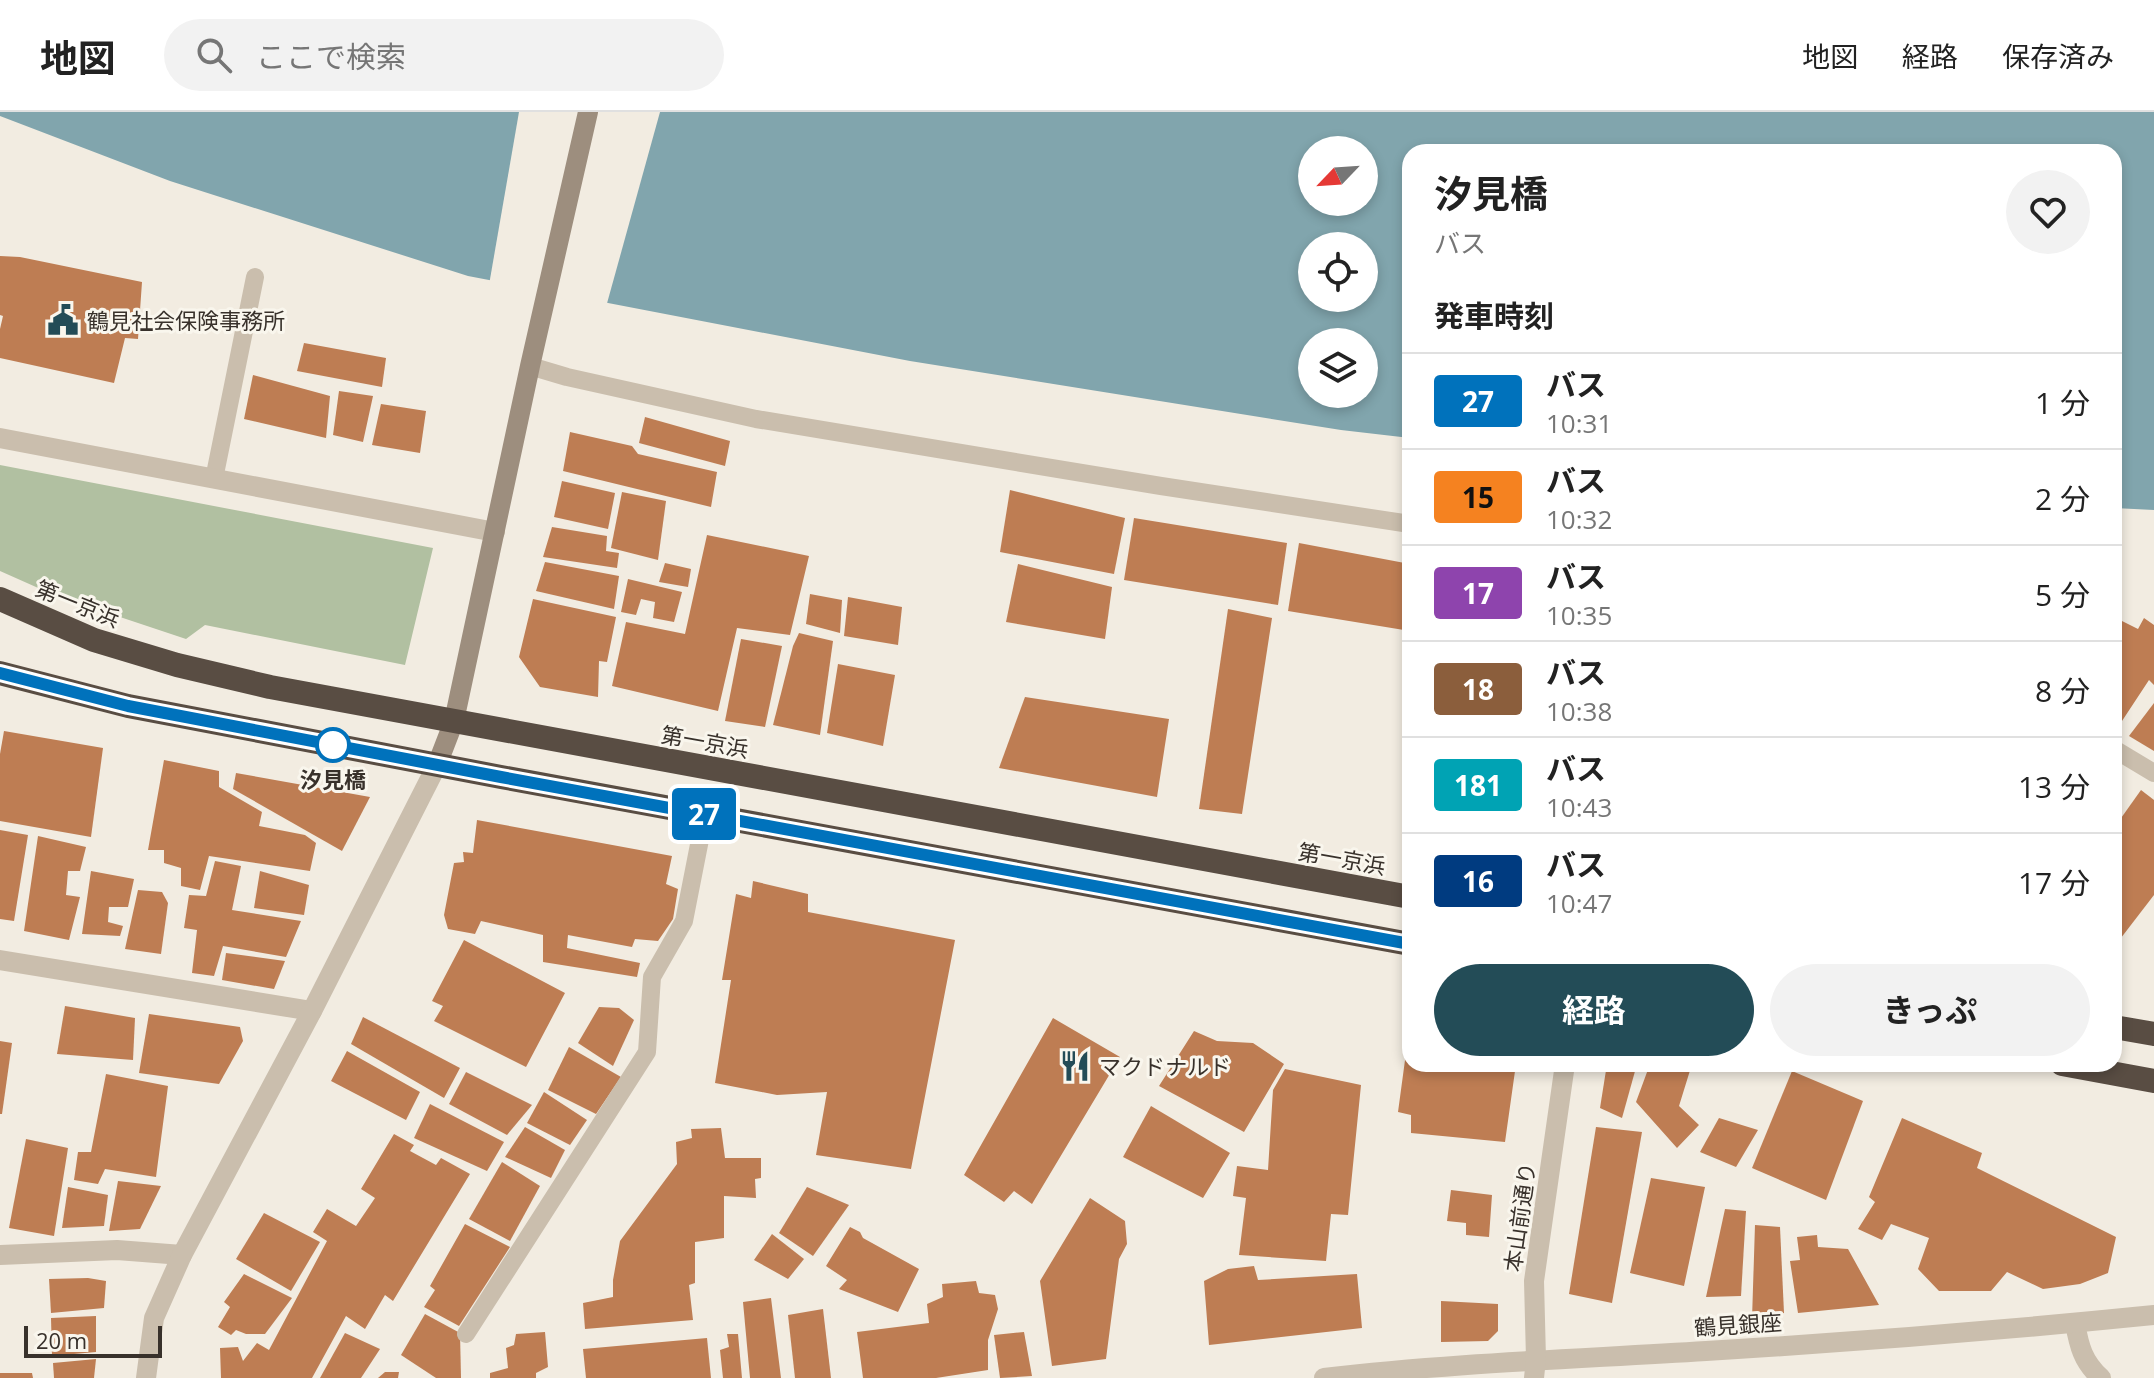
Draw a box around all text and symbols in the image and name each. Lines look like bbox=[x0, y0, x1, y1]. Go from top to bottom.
search box bbox=[164, 19, 724, 91]
text: 地図 bbox=[40, 31, 116, 83]
icon: search bbox=[192, 33, 236, 77]
text: ここで検索 bbox=[256, 36, 406, 77]
text: 地図 bbox=[1802, 37, 1858, 75]
text: 経路 bbox=[1902, 37, 1958, 75]
text: 保存済み bbox=[2002, 37, 2114, 75]
north arrow bbox=[1298, 136, 1378, 216]
map controls bbox=[1298, 136, 1378, 408]
text: 汐見橋 bbox=[1434, 167, 1548, 219]
button: heart bbox=[2006, 170, 2090, 254]
text: バス bbox=[1434, 225, 1486, 261]
button: locate bbox=[1298, 232, 1378, 312]
text: 発車時刻 bbox=[1434, 295, 1554, 336]
public building icon: 鶴見社会保険事務所 bbox=[46, 303, 80, 337]
place label: 鶴見社会保険事務所 bbox=[87, 305, 285, 335]
button: layers bbox=[1298, 328, 1378, 408]
text: バス bbox=[1546, 364, 1606, 405]
text: 27 bbox=[1462, 382, 1494, 420]
text: 1 分 bbox=[2035, 382, 2090, 423]
text: 10:31 bbox=[1546, 405, 1612, 441]
text: バス bbox=[1546, 460, 1606, 501]
text: 15 bbox=[1462, 478, 1494, 516]
text: 2 分 bbox=[2035, 478, 2090, 519]
text: 10:32 bbox=[1546, 501, 1612, 537]
text: バス bbox=[1546, 556, 1606, 597]
street label: 第一京浜 bbox=[32, 573, 124, 633]
text: 17 bbox=[1462, 574, 1494, 612]
text: 5 分 bbox=[2035, 574, 2090, 615]
text: 10:35 bbox=[1546, 597, 1612, 633]
text: バス bbox=[1546, 652, 1606, 693]
text: 18 bbox=[1462, 670, 1494, 708]
text: 8 分 bbox=[2035, 670, 2090, 711]
text: 10:38 bbox=[1546, 693, 1612, 729]
street label: 第一京浜 bbox=[659, 719, 751, 763]
marker: 汐見橋 bbox=[316, 728, 350, 762]
text: バス bbox=[1546, 748, 1606, 789]
place label: 汐見橋 bbox=[300, 764, 366, 794]
text: 181 bbox=[1454, 766, 1502, 804]
text: 13 分 bbox=[2018, 766, 2090, 807]
line badge: 27 bbox=[668, 788, 740, 840]
text: 10:43 bbox=[1546, 789, 1612, 825]
text: 27 bbox=[688, 795, 720, 833]
street label: 第一京浜 bbox=[1296, 836, 1388, 880]
text: バス bbox=[1546, 844, 1606, 885]
text: 16 bbox=[1462, 862, 1494, 900]
text: 17 分 bbox=[2018, 862, 2090, 903]
text: 10:47 bbox=[1546, 885, 1612, 921]
button: 経路 bbox=[1434, 964, 1754, 1056]
button: きっぷ bbox=[1770, 964, 2090, 1056]
restaurant icon: マクドナルド bbox=[1058, 1049, 1092, 1083]
place label: マクドナルド bbox=[1099, 1051, 1231, 1081]
street label: 本山前通り bbox=[1496, 1160, 1542, 1274]
street label: 鶴見銀座 bbox=[1693, 1306, 1783, 1342]
scale bar bbox=[24, 1322, 162, 1358]
text: 20 m bbox=[36, 1325, 87, 1355]

